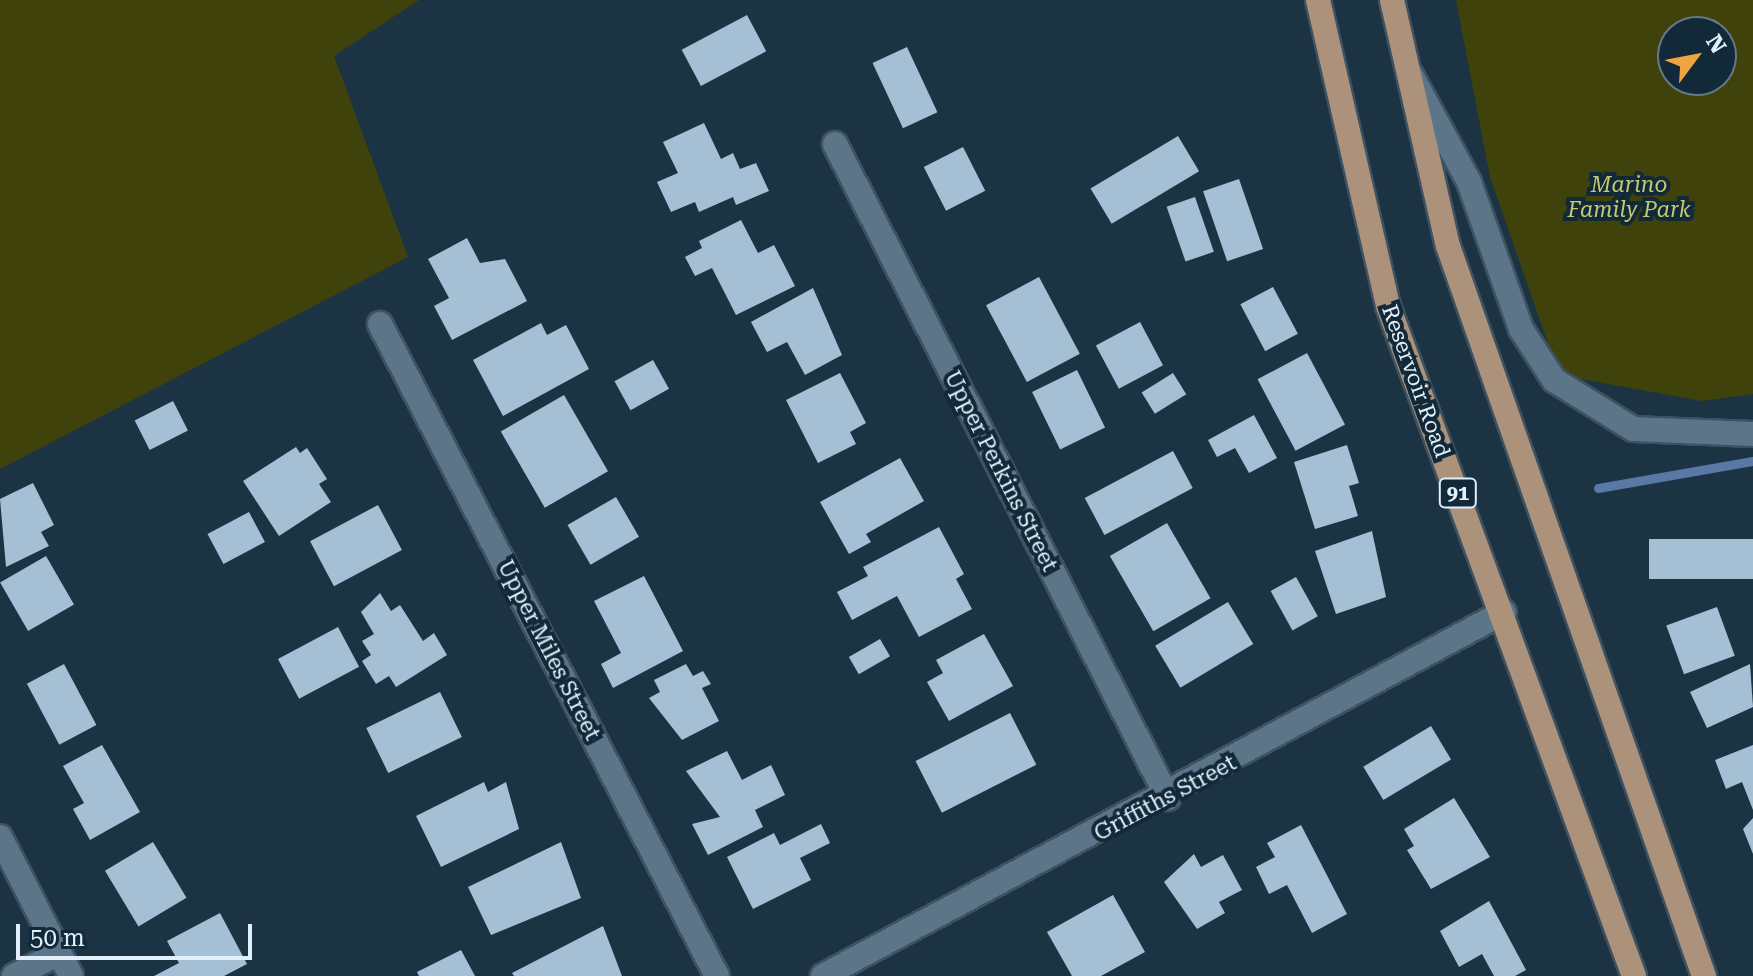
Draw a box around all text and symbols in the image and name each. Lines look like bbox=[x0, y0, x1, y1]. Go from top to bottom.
north arrow bbox=[1657, 16, 1737, 96]
text: N bbox=[1701, 30, 1731, 58]
park label: Marino Family Park bbox=[1567, 171, 1691, 222]
street label: Reservoir Road bbox=[1376, 301, 1456, 461]
street label: Upper Perkins Street bbox=[939, 366, 1063, 576]
road number: 91 bbox=[1438, 477, 1478, 509]
street label: Upper Miles Street bbox=[492, 556, 606, 744]
street label: Griffiths Street bbox=[1090, 750, 1240, 846]
scale bar bbox=[20, 908, 256, 958]
text: 50 m bbox=[30, 924, 85, 952]

